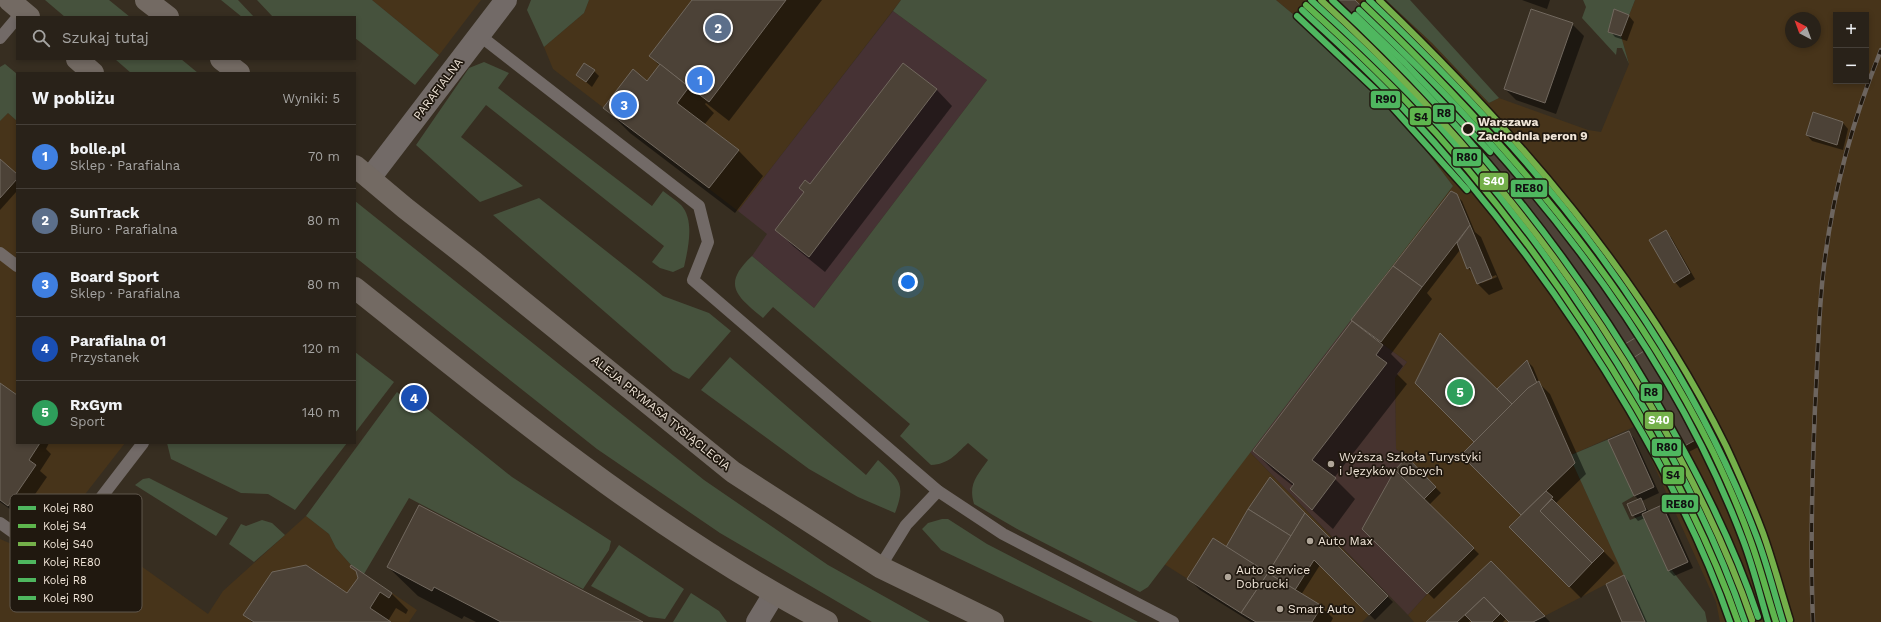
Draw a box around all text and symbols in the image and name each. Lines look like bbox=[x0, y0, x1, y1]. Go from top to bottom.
north arrow bbox=[1785, 12, 1821, 48]
map controls bbox=[1833, 12, 1869, 84]
button: + bbox=[1833, 12, 1869, 48]
pin: 2 bbox=[705, 13, 731, 43]
search box bbox=[16, 16, 356, 60]
icon: search bbox=[30, 27, 52, 49]
text: Szukaj tutaj bbox=[62, 29, 149, 47]
button: − bbox=[1833, 48, 1869, 84]
street label: PARAFIALNA bbox=[410, 55, 466, 122]
pin: 1 bbox=[687, 65, 713, 95]
text: W pobliżu bbox=[32, 88, 115, 108]
pin: 3 bbox=[611, 90, 637, 120]
line badge: R90 bbox=[1370, 90, 1401, 109]
text: Wyniki: 5 bbox=[283, 91, 340, 106]
text: R90 bbox=[1375, 93, 1397, 106]
line badge: R8 bbox=[1432, 104, 1455, 123]
line badge: S4 bbox=[1409, 107, 1432, 126]
text: R8 bbox=[1437, 107, 1451, 120]
text: S4 bbox=[1414, 111, 1428, 124]
place label: Warszawa Zachodnia peron 9 bbox=[1478, 115, 1588, 143]
marker: Warszawa Zachodnia peron 9 bbox=[1461, 122, 1475, 136]
text: bolle.pl bbox=[70, 140, 126, 158]
line badge: R80 bbox=[1452, 148, 1482, 167]
text: 1 bbox=[42, 149, 48, 164]
text: 70 m bbox=[308, 149, 340, 164]
text: R80 bbox=[1456, 151, 1478, 164]
text: Sklep · Parafialna bbox=[70, 158, 180, 173]
line badge: S40 bbox=[1479, 172, 1509, 191]
text: S40 bbox=[1483, 175, 1505, 188]
line badge: RE80 bbox=[1510, 179, 1548, 198]
text: RE80 bbox=[1515, 182, 1543, 195]
text: SunTrack bbox=[70, 204, 139, 222]
text: 2 bbox=[41, 213, 49, 228]
text: 80 m bbox=[307, 213, 340, 228]
text: Biuro · Parafialna bbox=[70, 222, 178, 237]
text: Board Sport bbox=[70, 268, 159, 286]
your location bbox=[898, 272, 918, 292]
text: 3 bbox=[41, 277, 49, 292]
text: 80 m bbox=[307, 277, 340, 292]
text: Sklep · Parafialna bbox=[70, 286, 180, 301]
text: Parafialna 01 bbox=[70, 332, 166, 350]
text: 4 bbox=[41, 341, 49, 356]
text: 120 m bbox=[302, 341, 340, 356]
text: Przystanek bbox=[70, 350, 139, 365]
street label: ALEJA PRYMASA TYSIĄCLECIA bbox=[589, 353, 733, 473]
pin: 5 bbox=[1447, 377, 1473, 407]
pin: 4 bbox=[401, 383, 427, 413]
line badge: R8 bbox=[1640, 383, 1663, 402]
text: R8 bbox=[1644, 386, 1658, 399]
text: RxGym bbox=[70, 396, 122, 414]
text: 5 bbox=[41, 405, 49, 420]
text: 140 m bbox=[302, 405, 340, 420]
line badge: S40 bbox=[1644, 411, 1674, 430]
text: Sport bbox=[70, 414, 105, 429]
text: S40 bbox=[1648, 414, 1670, 427]
line badge: R80 bbox=[1651, 438, 1682, 457]
text: R80 bbox=[1656, 441, 1678, 454]
place label: Wyższa Szkoła Turystyki i Języków Obcych bbox=[1339, 450, 1481, 478]
marker: Wyższa Szkoła Turystyki i Języków Obcych bbox=[1326, 459, 1336, 469]
line badge: S4 bbox=[1662, 466, 1685, 485]
text: S4 bbox=[1666, 469, 1680, 482]
legend bbox=[10, 494, 142, 612]
line badge: RE80 bbox=[1661, 494, 1699, 513]
text: RE80 bbox=[1666, 498, 1694, 511]
text: Kolej R80 bbox=[43, 502, 94, 515]
text: Kolej S4 bbox=[43, 520, 87, 533]
place label: Auto Max bbox=[1318, 534, 1373, 548]
marker: Auto Max bbox=[1305, 536, 1315, 546]
text: Kolej S40 bbox=[43, 538, 94, 551]
text: Kolej RE80 bbox=[43, 556, 101, 569]
place label: Auto Service Dobrucki bbox=[1236, 563, 1310, 591]
marker: Auto Service Dobrucki bbox=[1223, 572, 1233, 582]
text: Kolej R8 bbox=[43, 574, 87, 587]
text: Kolej R90 bbox=[43, 592, 94, 605]
place label: Smart Auto bbox=[1288, 602, 1354, 616]
marker: Smart Auto bbox=[1275, 604, 1285, 614]

